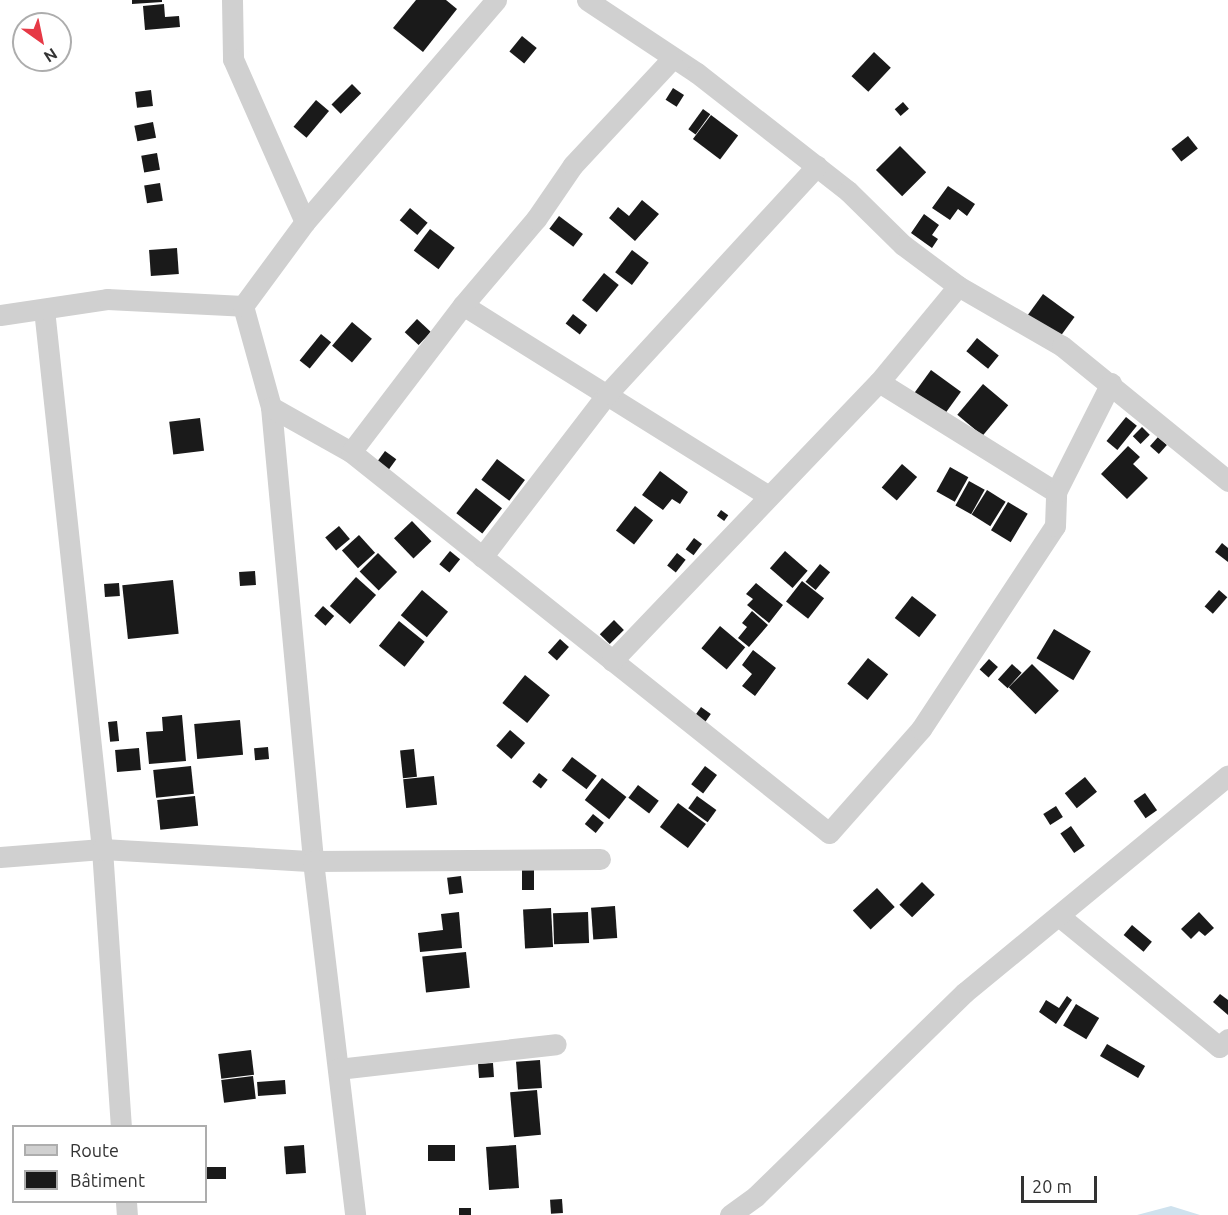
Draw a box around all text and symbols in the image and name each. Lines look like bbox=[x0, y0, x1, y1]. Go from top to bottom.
north arrow bbox=[12, 12, 72, 72]
text: N bbox=[41, 45, 61, 66]
legend bbox=[12, 1125, 207, 1203]
text: Route bbox=[70, 1140, 119, 1160]
scale bar bbox=[1024, 1164, 1100, 1202]
text: Bâtiment bbox=[70, 1170, 145, 1190]
text: 20 m bbox=[1032, 1176, 1072, 1196]

